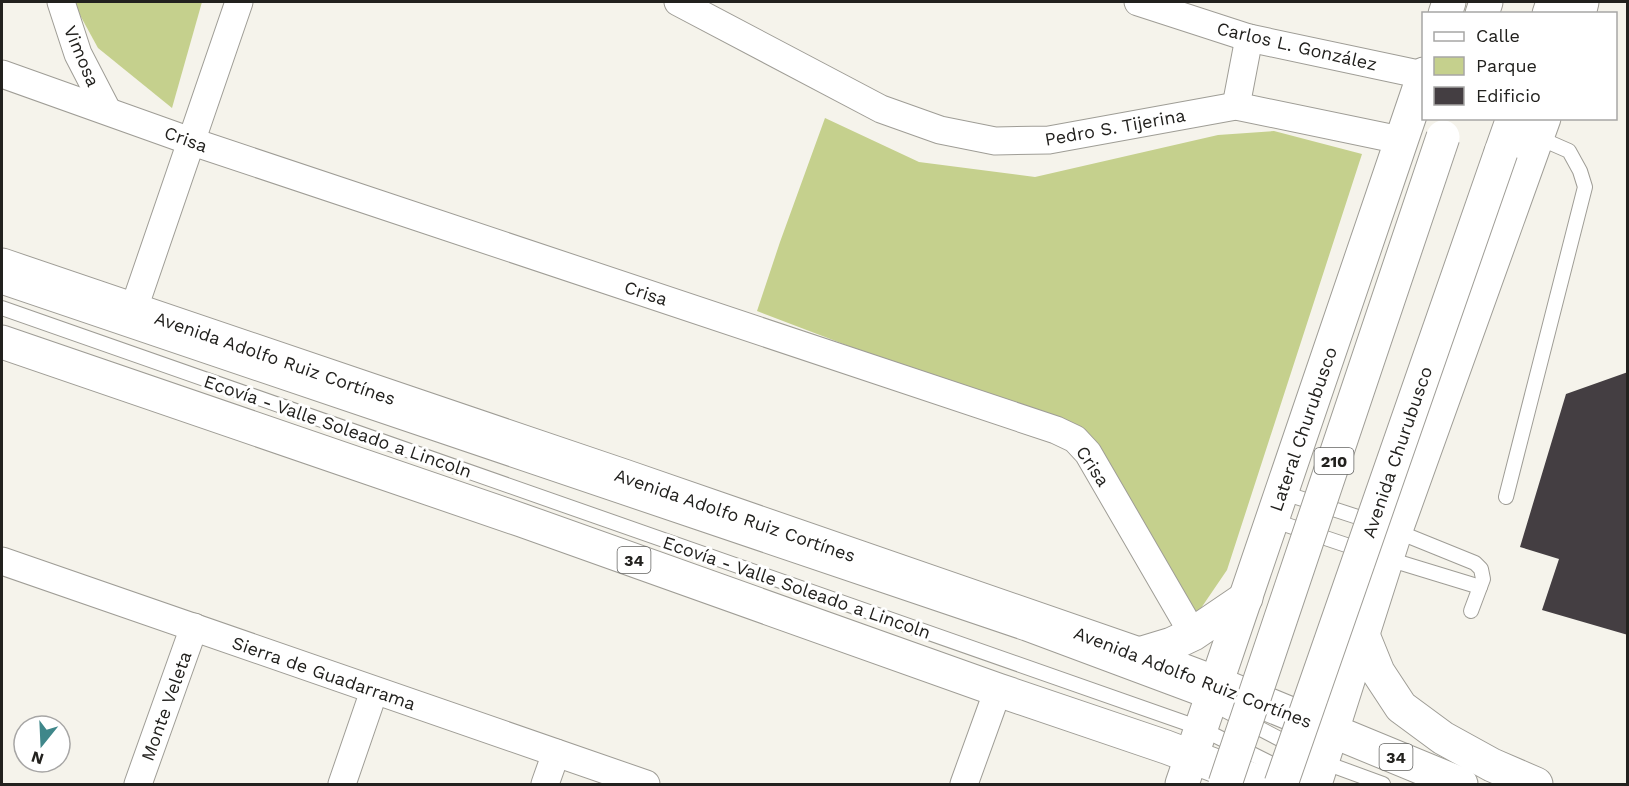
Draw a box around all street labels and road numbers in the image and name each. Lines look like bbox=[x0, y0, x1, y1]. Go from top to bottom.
street label: Carlos L. González bbox=[1215, 17, 1379, 75]
street label: Vimosa bbox=[60, 22, 104, 90]
street label: Pedro S. Tijerina bbox=[1043, 104, 1187, 150]
street label: Crisa bbox=[162, 122, 210, 156]
street label: Crisa bbox=[622, 276, 670, 310]
street label: Avenida Adolfo Ruiz Cortínes bbox=[152, 307, 398, 409]
street label: Lateral Churubusco bbox=[1265, 344, 1341, 514]
street label: Avenida Churubusco bbox=[1358, 363, 1436, 541]
street label: Ecovía - Valle Soleado a Lincoln bbox=[201, 370, 475, 482]
street label: Crisa bbox=[1072, 442, 1114, 490]
road number: 210 bbox=[1314, 448, 1354, 474]
street label: Avenida Adolfo Ruiz Cortínes bbox=[612, 464, 858, 566]
street label: Ecovía - Valle Soleado a Lincoln bbox=[660, 531, 934, 643]
road number: 34 bbox=[618, 547, 650, 573]
street label: Avenida Adolfo Ruiz Cortínes bbox=[1071, 622, 1315, 732]
street label: Sierra de Guadarrama bbox=[230, 632, 418, 714]
street label: Monte Veleta bbox=[136, 648, 196, 764]
road number: 34 bbox=[1380, 744, 1412, 770]

